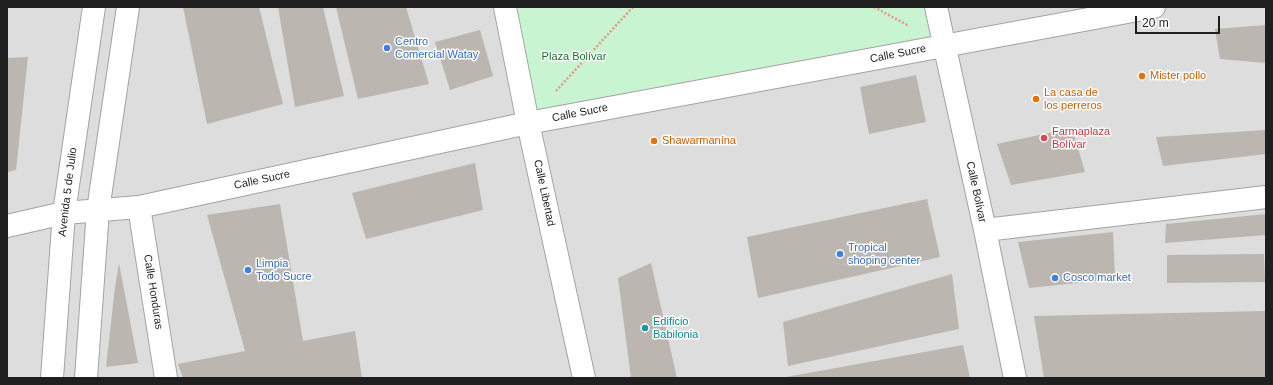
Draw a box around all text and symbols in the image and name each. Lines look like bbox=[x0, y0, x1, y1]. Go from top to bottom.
scale bar bbox=[1137, 8, 1222, 34]
text: 20 m bbox=[1142, 16, 1169, 30]
place label: Centro Comercial Watay bbox=[395, 35, 478, 61]
street label: Calle Sucre bbox=[869, 42, 927, 66]
marker: Centro Comercial Watay bbox=[382, 43, 392, 53]
park label: Plaza Bolívar bbox=[542, 50, 606, 64]
place label: Mister pollo bbox=[1150, 69, 1206, 83]
marker: Mister pollo bbox=[1137, 71, 1147, 81]
place label: La casa de los perreros bbox=[1044, 86, 1102, 112]
marker: La casa de los perreros bbox=[1031, 94, 1041, 104]
street label: Calle Sucre bbox=[551, 101, 609, 125]
place label: Farmaplaza Bolívar bbox=[1052, 125, 1110, 151]
marker: Farmaplaza Bolívar bbox=[1039, 133, 1049, 143]
place label: Shawarmanína bbox=[662, 134, 736, 148]
marker: Shawarmanína bbox=[649, 136, 659, 146]
street label: Avenida 5 de Julio bbox=[56, 147, 80, 237]
street label: Calle Libertad bbox=[530, 158, 558, 228]
street label: Calle Bolívar bbox=[963, 160, 989, 224]
street label: Calle Sucre bbox=[233, 168, 291, 192]
place label: Tropical shoping center bbox=[848, 241, 920, 267]
marker: Tropical shoping center bbox=[835, 249, 845, 259]
street label: Calle Honduras bbox=[141, 254, 165, 330]
place label: Limpia Todo Sucre bbox=[256, 257, 312, 283]
marker: Limpia Todo Sucre bbox=[243, 265, 253, 275]
place label: Cosco market bbox=[1063, 271, 1131, 285]
marker: Cosco market bbox=[1050, 273, 1060, 283]
place label: Edificio Babilonia bbox=[653, 315, 698, 341]
marker: Edificio Babilonia bbox=[640, 323, 650, 333]

